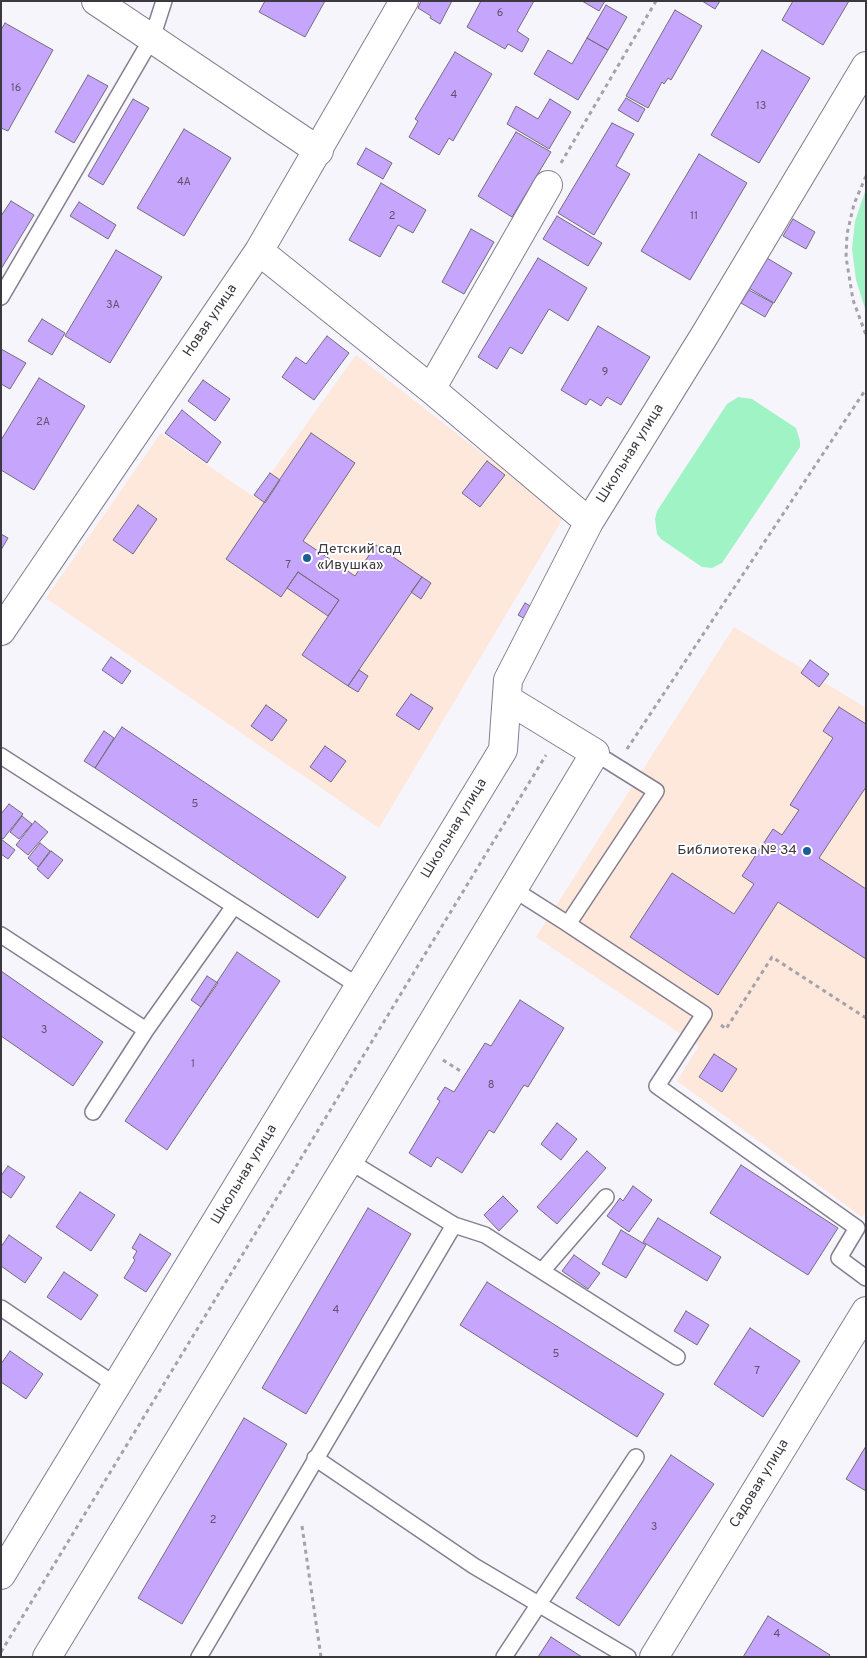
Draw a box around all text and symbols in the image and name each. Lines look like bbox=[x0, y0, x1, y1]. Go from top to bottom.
house number: 6 bbox=[497, 7, 503, 21]
house number: 16 bbox=[11, 82, 21, 96]
house number: 4 bbox=[451, 89, 457, 103]
house number: 13 bbox=[756, 100, 766, 114]
house number: 4А bbox=[177, 176, 191, 190]
house number: 2 bbox=[389, 210, 395, 224]
house number: 11 bbox=[690, 210, 698, 224]
street label: Новая улица bbox=[180, 281, 242, 361]
house number: 3А bbox=[106, 299, 120, 313]
house number: 9 bbox=[602, 366, 608, 380]
street label: Школьная улица bbox=[594, 401, 668, 507]
house number: 2А bbox=[36, 416, 50, 430]
place label: Детский сад «Ивушка» bbox=[317, 542, 402, 574]
marker: Детский сад «Ивушка» bbox=[301, 552, 313, 564]
house number: 7 bbox=[285, 559, 291, 573]
street label: Школьная улица bbox=[419, 776, 491, 882]
house number: 5 bbox=[192, 798, 198, 812]
place label: Библиотека № 34 bbox=[677, 843, 797, 859]
marker: Библиотека № 34 bbox=[801, 845, 813, 857]
house number: 3 bbox=[41, 1024, 47, 1038]
house number: 1 bbox=[191, 1058, 195, 1072]
house number: 8 bbox=[488, 1079, 494, 1093]
street label: Школьная улица bbox=[209, 1122, 281, 1228]
house number: 4 bbox=[333, 1304, 339, 1318]
house number: 5 bbox=[553, 1348, 559, 1362]
house number: 7 bbox=[754, 1365, 760, 1379]
street label: Садовая улица bbox=[727, 1437, 793, 1531]
house number: 2 bbox=[210, 1514, 216, 1528]
house number: 3 bbox=[651, 1521, 657, 1535]
house number: 4 bbox=[774, 1628, 780, 1642]

